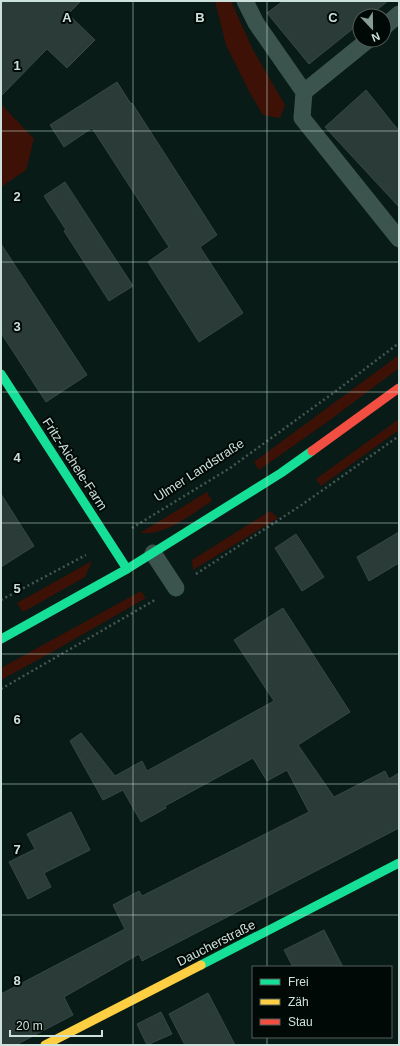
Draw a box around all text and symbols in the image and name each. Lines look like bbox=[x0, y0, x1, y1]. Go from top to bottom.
north arrow bbox=[352, 8, 392, 48]
text: A bbox=[62, 10, 72, 25]
text: B bbox=[195, 10, 205, 25]
text: C bbox=[328, 10, 338, 25]
text: N bbox=[370, 30, 382, 44]
text: 1 bbox=[13, 58, 21, 73]
text: 2 bbox=[13, 189, 21, 204]
text: 3 bbox=[13, 319, 21, 334]
street label: Fritz-Aichele-Farm bbox=[40, 415, 110, 513]
street label: Ulmer Landstraße bbox=[151, 435, 247, 505]
text: 4 bbox=[13, 450, 21, 465]
text: 5 bbox=[13, 581, 21, 596]
text: 6 bbox=[13, 712, 21, 727]
text: 7 bbox=[13, 842, 21, 857]
street label: Daucherstraße bbox=[174, 917, 258, 969]
legend bbox=[252, 966, 392, 1038]
text: 8 bbox=[13, 973, 21, 988]
text: Frei bbox=[288, 975, 309, 989]
text: Zäh bbox=[288, 995, 309, 1009]
scale bar bbox=[10, 1012, 102, 1038]
text: Stau bbox=[288, 1015, 313, 1029]
text: 20 m bbox=[16, 1019, 43, 1033]

